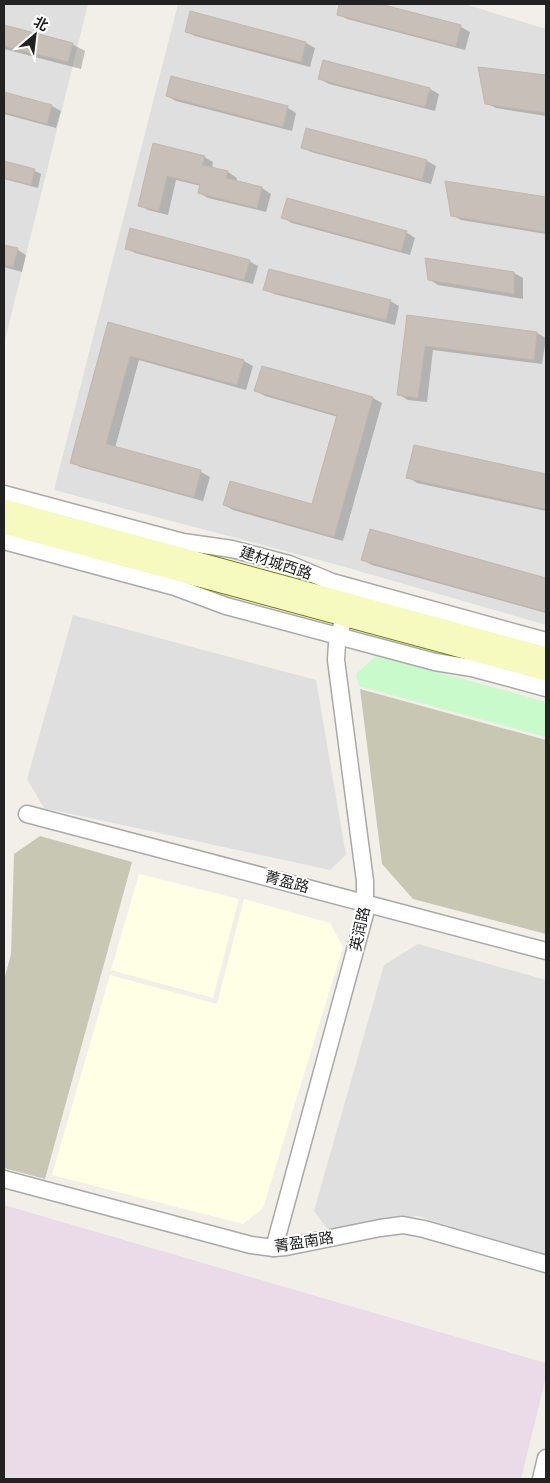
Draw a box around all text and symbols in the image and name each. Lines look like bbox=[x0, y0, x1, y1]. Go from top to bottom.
north arrow bbox=[10, 10, 60, 60]
text: 北 bbox=[31, 13, 51, 34]
street label: 建材城西路 bbox=[238, 543, 314, 583]
street label: 菁盈路 bbox=[263, 867, 311, 897]
street label: 英润路 bbox=[347, 905, 373, 953]
street label: 菁盈南路 bbox=[273, 1228, 335, 1256]

